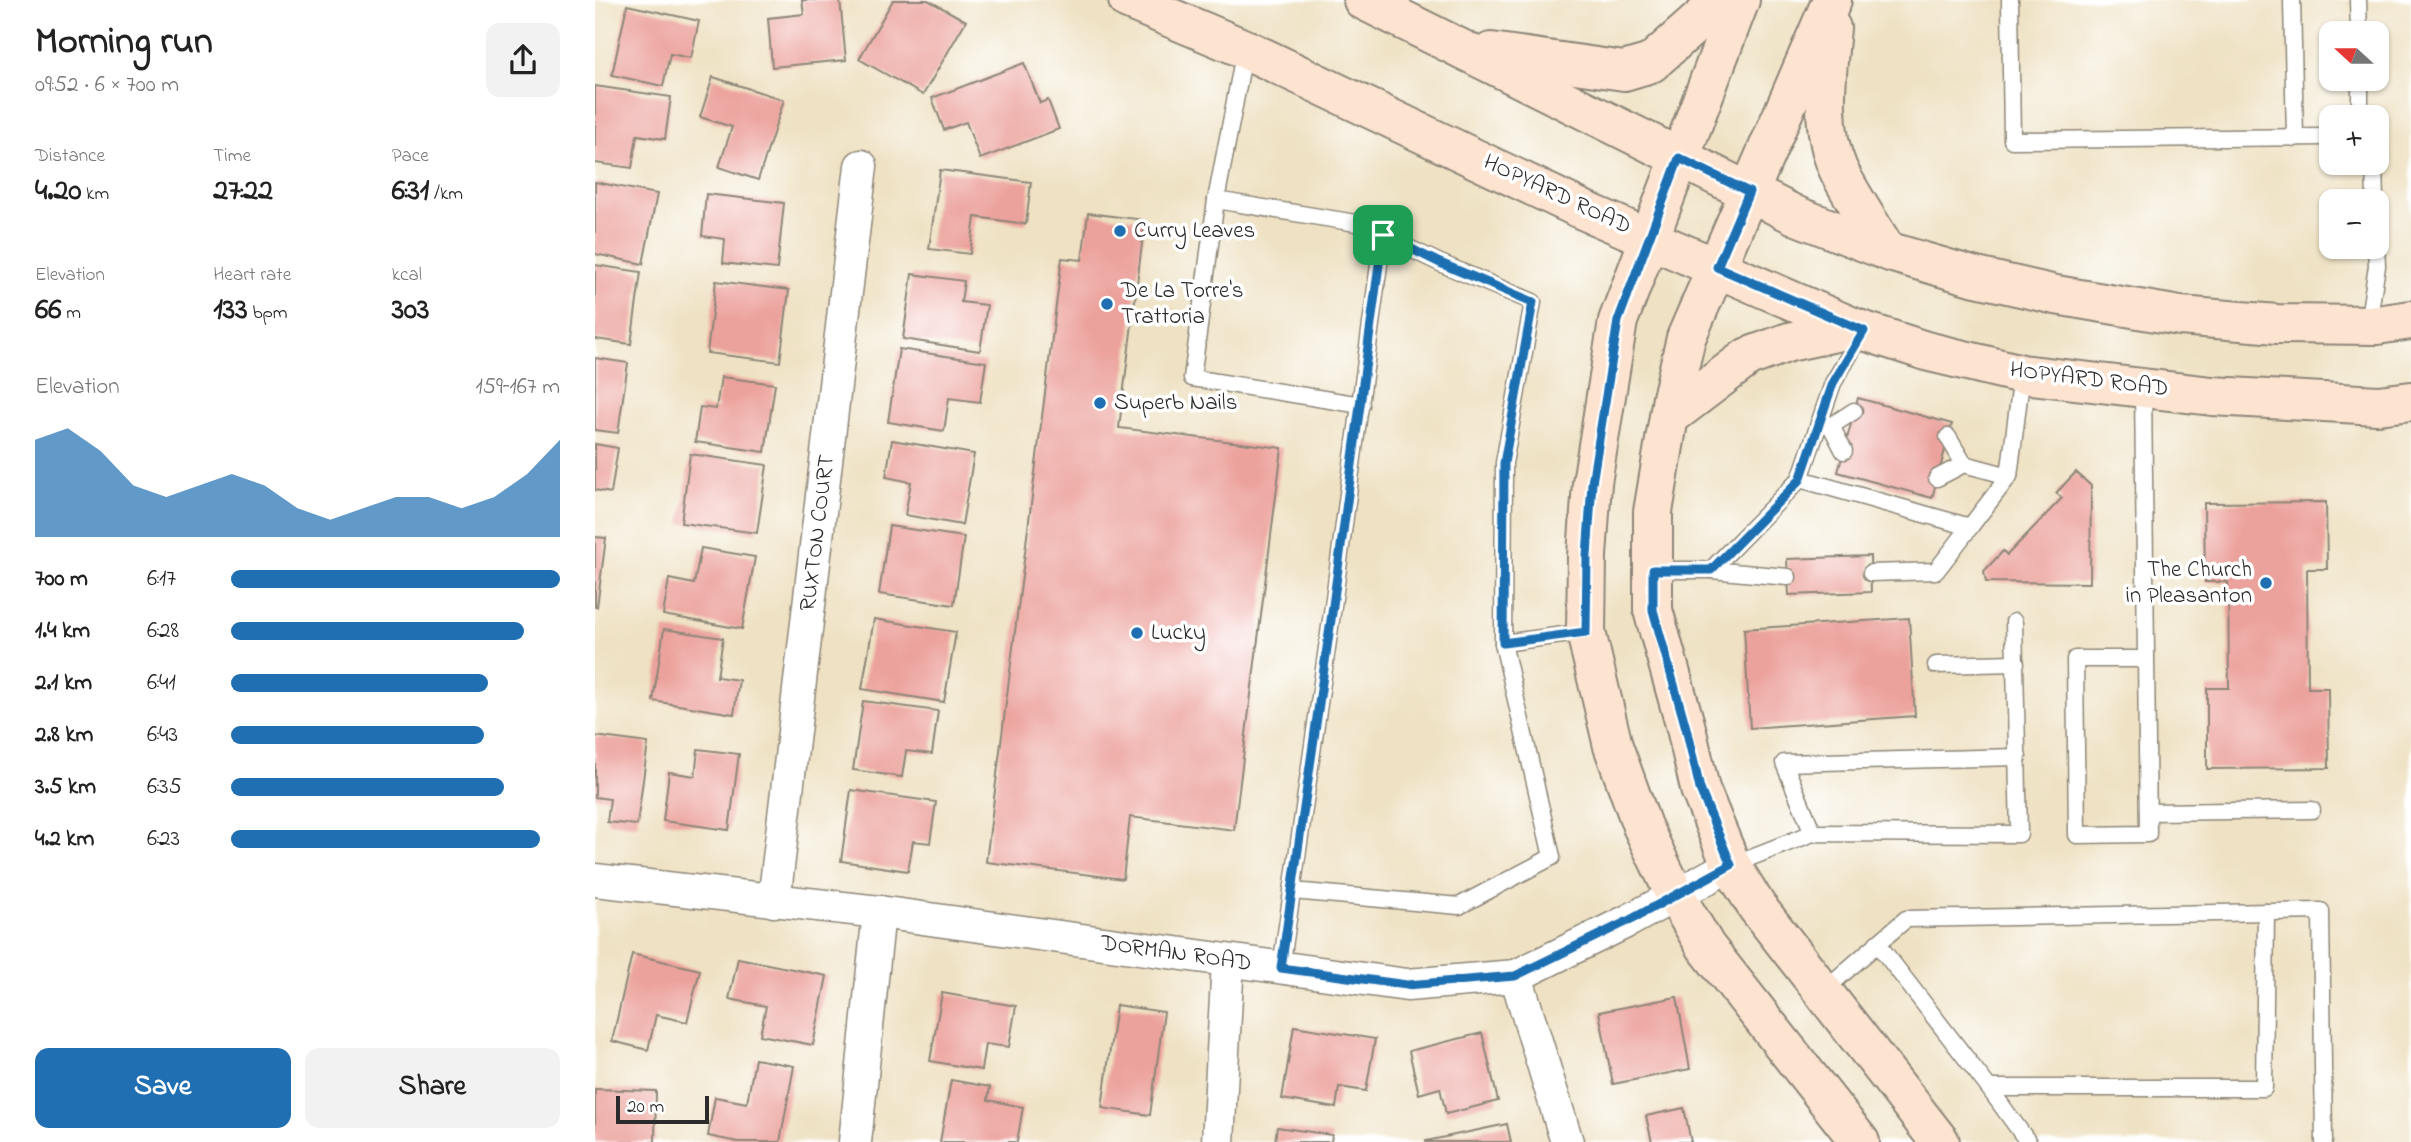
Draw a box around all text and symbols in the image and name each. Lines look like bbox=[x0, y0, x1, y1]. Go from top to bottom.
text: Morning run bbox=[35, 15, 213, 71]
north arrow bbox=[2319, 21, 2389, 91]
map controls bbox=[2319, 21, 2389, 259]
button: share bbox=[486, 23, 560, 97]
text: 09:52 · 6 × 700 m bbox=[35, 69, 179, 102]
button: + bbox=[2319, 105, 2389, 175]
text: Distance bbox=[35, 143, 105, 170]
text: Time bbox=[213, 143, 251, 170]
text: Pace bbox=[392, 143, 429, 170]
street label: HOPYARD ROAD bbox=[1478, 146, 1636, 244]
text: 4.20 bbox=[35, 170, 81, 214]
text: 27:22 bbox=[213, 170, 273, 214]
text: 6:31 bbox=[392, 170, 429, 214]
text: km bbox=[81, 181, 109, 208]
text: /km bbox=[429, 181, 463, 208]
button: − bbox=[2319, 189, 2389, 259]
pin bbox=[1353, 205, 1413, 265]
place label: Curry Leaves bbox=[1134, 215, 1255, 250]
icon: arrive bbox=[1364, 216, 1402, 254]
marker: Curry Leaves bbox=[1112, 223, 1128, 239]
text: Elevation bbox=[35, 262, 105, 289]
text: Heart rate bbox=[213, 262, 291, 289]
text: kcal bbox=[392, 262, 422, 289]
place label: De La Torre's Trattoria bbox=[1120, 275, 1244, 334]
text: 66 bbox=[35, 289, 61, 333]
text: 133 bbox=[213, 289, 248, 333]
text: 303 bbox=[392, 289, 429, 333]
marker: De La Torre's Trattoria bbox=[1099, 296, 1115, 312]
text: m bbox=[61, 300, 81, 327]
text: bpm bbox=[248, 300, 288, 327]
street label: HOPYARD ROAD bbox=[2008, 354, 2170, 406]
text: Elevation bbox=[35, 371, 120, 404]
text: 159–167 m bbox=[475, 371, 560, 404]
place label: Superb Nails bbox=[1114, 387, 1237, 420]
marker: Superb Nails bbox=[1092, 395, 1108, 411]
street label: RUXTON COURT bbox=[792, 453, 844, 613]
place label: The Church in Pleasanton bbox=[2126, 554, 2252, 613]
text: 700 m bbox=[35, 563, 88, 596]
text: 6:17 bbox=[147, 563, 176, 596]
marker: The Church in Pleasanton bbox=[2258, 575, 2274, 591]
text: 1.4 km bbox=[35, 615, 90, 648]
text: 6:28 bbox=[147, 615, 179, 648]
place label: Lucky bbox=[1151, 617, 1206, 652]
marker: Lucky bbox=[1129, 625, 1145, 641]
text: 2.1 km bbox=[35, 667, 92, 700]
text: 6:41 bbox=[147, 667, 176, 700]
text: 2.8 km bbox=[35, 719, 93, 752]
text: 6:43 bbox=[147, 719, 178, 752]
text: 3.5 km bbox=[35, 771, 96, 804]
text: 6:35 bbox=[147, 771, 182, 804]
text: 4.2 km bbox=[35, 823, 94, 856]
text: 6:23 bbox=[147, 823, 180, 856]
street label: DORMAN ROAD bbox=[1098, 927, 1253, 981]
button: Save bbox=[35, 1048, 291, 1128]
button: Share bbox=[305, 1048, 560, 1128]
scale bar bbox=[616, 1093, 709, 1125]
text: 20 m bbox=[627, 1094, 664, 1121]

